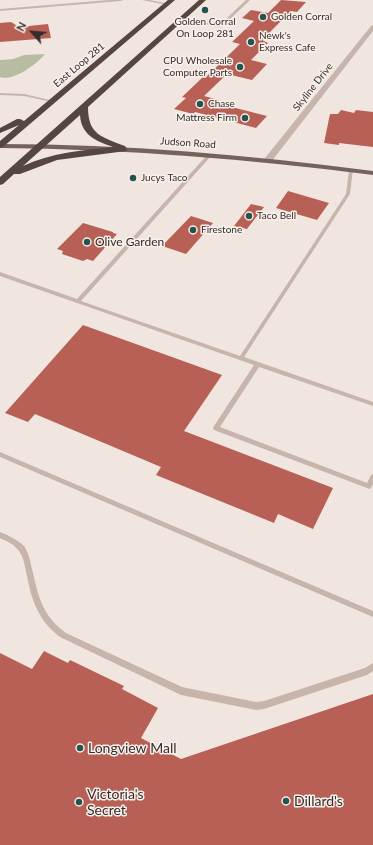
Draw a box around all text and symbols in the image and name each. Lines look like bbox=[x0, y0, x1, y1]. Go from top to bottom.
marker: Golden Corral On Loop 281 bbox=[200, 5, 210, 15]
place label: Golden Corral bbox=[271, 11, 332, 23]
north arrow bbox=[12, 12, 52, 52]
marker: Golden Corral bbox=[258, 12, 268, 22]
place label: Golden Corral On Loop 281 bbox=[174, 16, 236, 40]
text: N bbox=[13, 20, 29, 33]
place label: Newk's Express Cafe bbox=[259, 30, 315, 54]
marker: Newk's Express Cafe bbox=[246, 37, 256, 47]
street label: East Loop 281 bbox=[51, 40, 107, 90]
place label: CPU Wholesale Computer Parts bbox=[163, 55, 232, 78]
street label: Skyline Drive bbox=[291, 61, 335, 113]
marker: CPU Wholesale Computer Parts bbox=[235, 62, 245, 72]
place label: Chase bbox=[208, 98, 235, 110]
marker: Chase bbox=[195, 99, 205, 109]
place label: Mattress Firm bbox=[176, 112, 237, 124]
marker: Mattress Firm bbox=[240, 113, 250, 123]
street label: Judson Road bbox=[160, 135, 216, 151]
place label: Jucys Taco bbox=[141, 172, 187, 184]
marker: Jucys Taco bbox=[128, 173, 138, 183]
place label: Taco Bell bbox=[257, 210, 296, 222]
marker: Taco Bell bbox=[244, 211, 254, 221]
place label: Firestone bbox=[201, 224, 242, 236]
marker: Firestone bbox=[188, 225, 198, 235]
place label: Olive Garden bbox=[95, 235, 164, 249]
marker: Olive Garden bbox=[82, 237, 92, 247]
place label: Longview Mall bbox=[88, 740, 177, 756]
marker: Longview Mall bbox=[75, 743, 85, 753]
place label: Victoria's Secret bbox=[87, 786, 144, 818]
place label: Dillard's bbox=[294, 793, 343, 809]
marker: Dillard's bbox=[281, 796, 291, 806]
marker: Victoria's Secret bbox=[74, 797, 84, 807]

